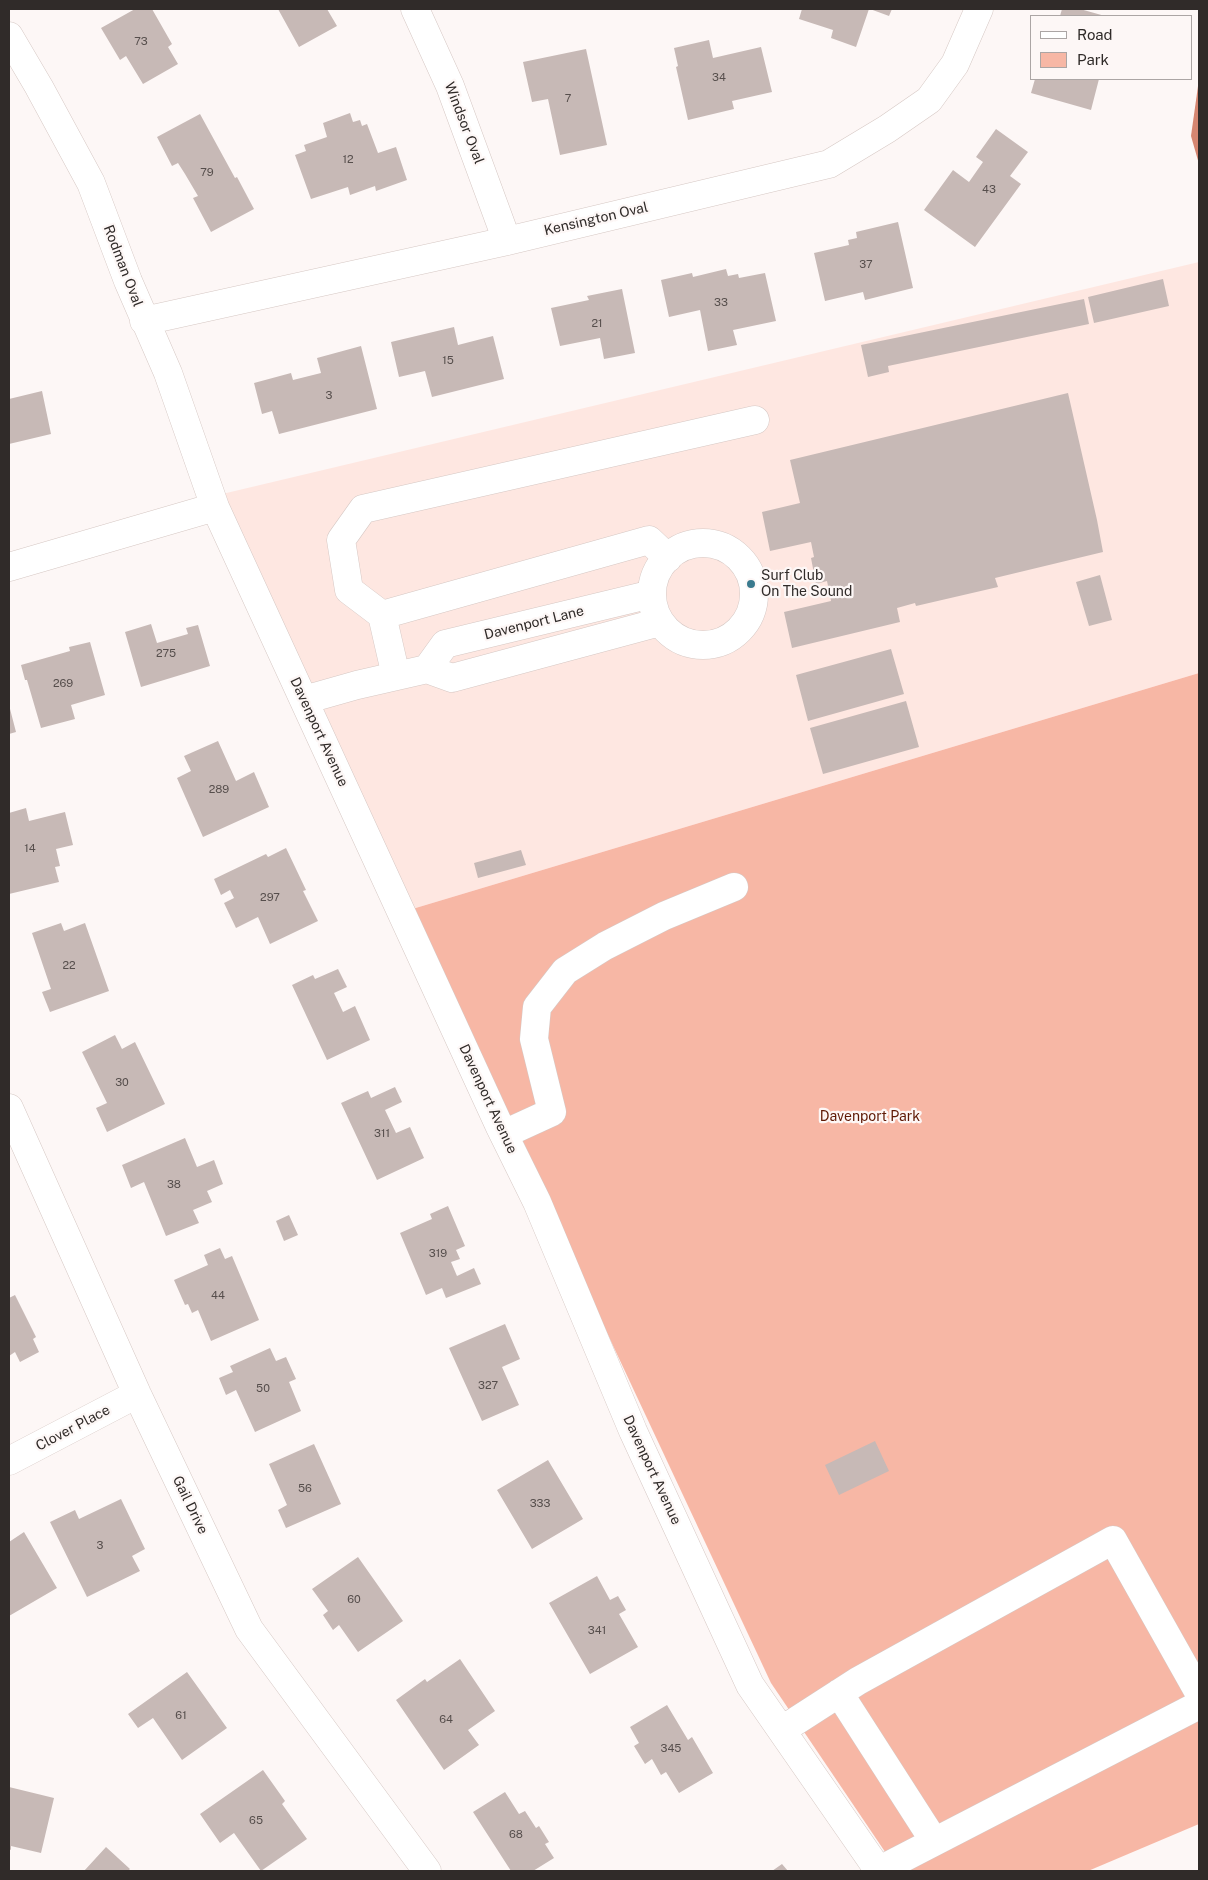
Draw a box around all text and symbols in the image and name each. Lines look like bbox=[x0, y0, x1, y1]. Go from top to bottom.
legend bbox=[1030, 15, 1193, 80]
text: Road bbox=[1077, 26, 1113, 43]
house number: 73 bbox=[134, 35, 148, 49]
text: Park bbox=[1077, 51, 1109, 68]
house number: 34 bbox=[712, 71, 726, 85]
street label: Windsor Oval bbox=[441, 80, 487, 166]
house number: 7 bbox=[565, 92, 571, 106]
house number: 12 bbox=[342, 153, 354, 167]
house number: 79 bbox=[200, 166, 214, 180]
house number: 43 bbox=[982, 183, 996, 197]
street label: Kensington Oval bbox=[542, 199, 650, 239]
street label: Rodman Oval bbox=[100, 223, 146, 309]
house number: 37 bbox=[859, 258, 873, 272]
house number: 33 bbox=[714, 296, 728, 310]
house number: 21 bbox=[591, 317, 603, 331]
house number: 15 bbox=[442, 354, 454, 368]
house number: 3 bbox=[326, 389, 332, 403]
place label: Surf Club On The Sound bbox=[761, 568, 852, 600]
marker: Surf Club On The Sound bbox=[745, 578, 757, 590]
street label: Davenport Lane bbox=[482, 602, 586, 644]
house number: 275 bbox=[156, 647, 176, 661]
street label: Davenport Avenue bbox=[286, 675, 352, 789]
house number: 269 bbox=[53, 677, 73, 691]
house number: 289 bbox=[209, 783, 229, 797]
house number: 14 bbox=[24, 842, 36, 856]
house number: 297 bbox=[260, 891, 280, 905]
house number: 22 bbox=[62, 959, 76, 973]
street label: Davenport Avenue bbox=[455, 1042, 521, 1156]
house number: 30 bbox=[115, 1076, 129, 1090]
park label: Davenport Park bbox=[820, 1109, 920, 1125]
house number: 311 bbox=[374, 1127, 390, 1141]
house number: 38 bbox=[167, 1178, 181, 1192]
house number: 319 bbox=[429, 1247, 447, 1261]
house number: 44 bbox=[211, 1289, 225, 1303]
house number: 327 bbox=[478, 1379, 498, 1393]
house number: 50 bbox=[256, 1382, 270, 1396]
street label: Clover Place bbox=[33, 1401, 113, 1455]
street label: Davenport Avenue bbox=[619, 1413, 685, 1527]
street label: Gail Drive bbox=[169, 1473, 211, 1537]
house number: 56 bbox=[298, 1482, 312, 1496]
house number: 333 bbox=[530, 1497, 550, 1511]
house number: 3 bbox=[97, 1539, 103, 1553]
house number: 60 bbox=[347, 1593, 361, 1607]
house number: 341 bbox=[588, 1624, 606, 1638]
house number: 61 bbox=[175, 1709, 187, 1723]
house number: 64 bbox=[439, 1713, 453, 1727]
house number: 345 bbox=[661, 1742, 681, 1756]
house number: 65 bbox=[249, 1814, 263, 1828]
house number: 68 bbox=[509, 1828, 523, 1842]

